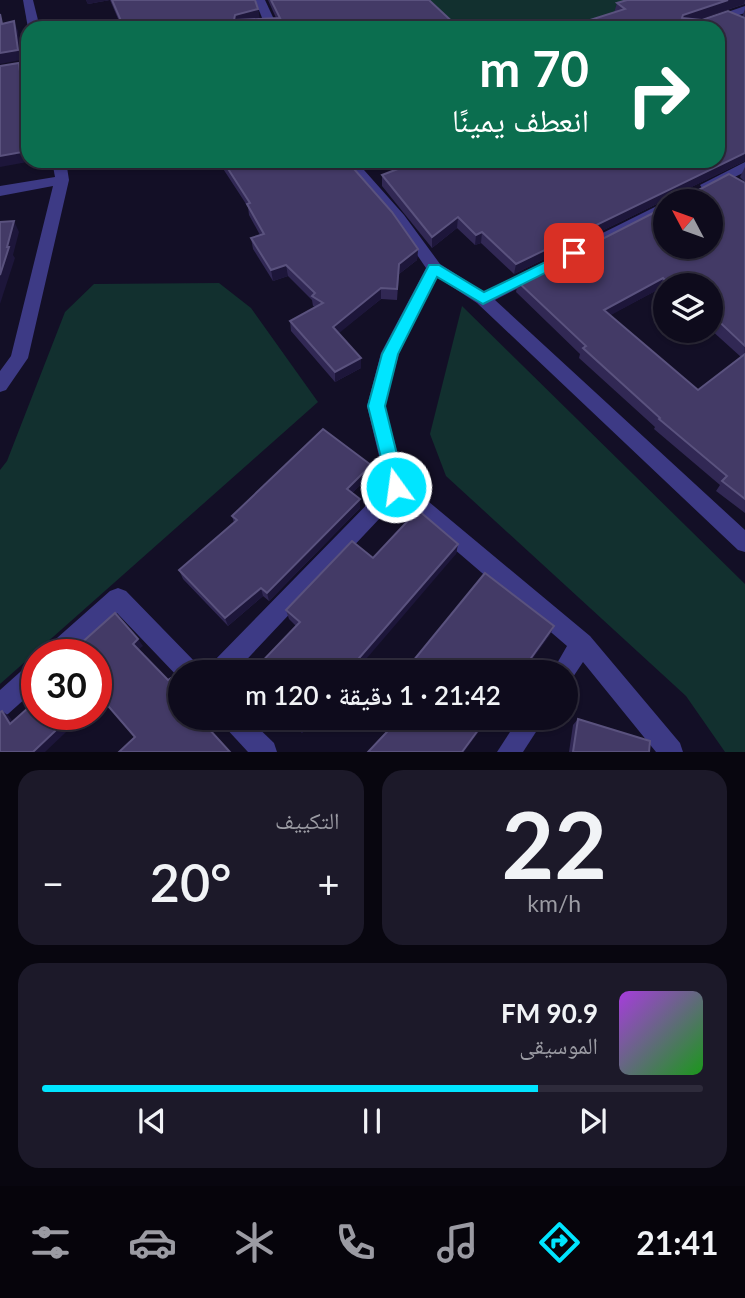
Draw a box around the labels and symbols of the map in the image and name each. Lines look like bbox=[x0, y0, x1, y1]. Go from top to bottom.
north arrow bbox=[653, 189, 723, 259]
pin bbox=[544, 223, 604, 283]
position arrow bbox=[359, 450, 433, 524]
speed limit sign: 30 bbox=[21, 639, 112, 730]

